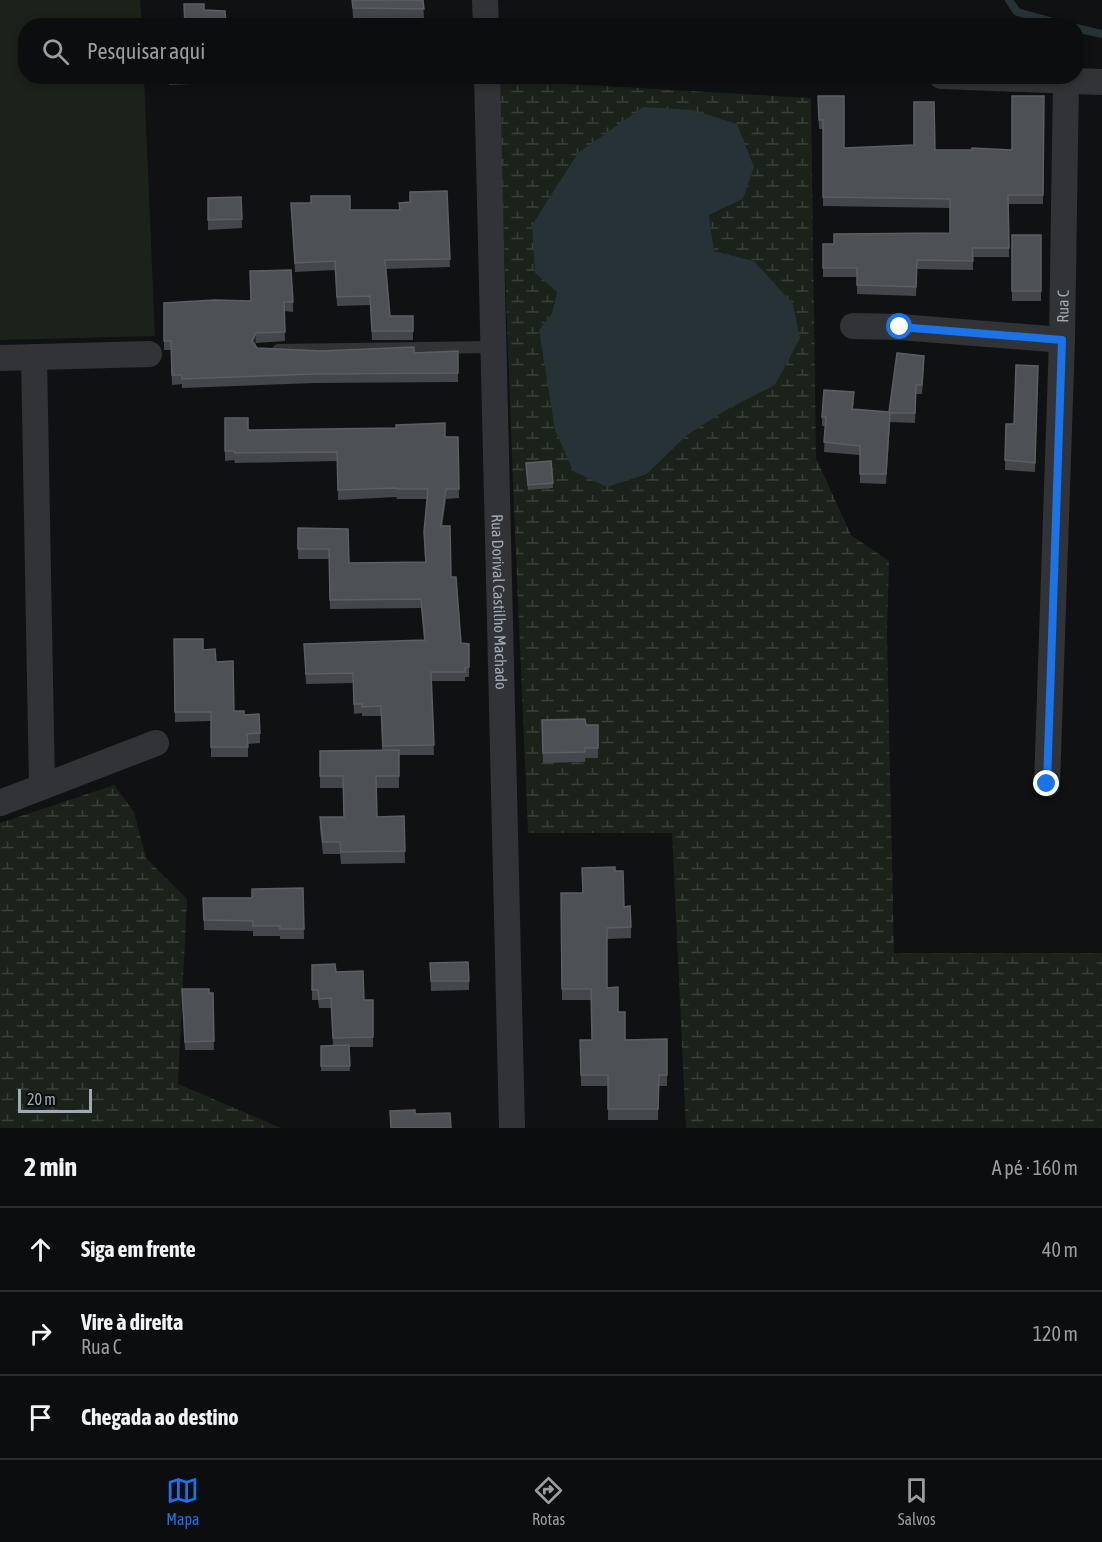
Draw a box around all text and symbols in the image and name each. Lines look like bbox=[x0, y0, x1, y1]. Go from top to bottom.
search box bbox=[18, 18, 1084, 84]
icon: search bbox=[39, 35, 72, 68]
text: Pesquisar aqui bbox=[87, 38, 205, 64]
street label: Rua C bbox=[1053, 290, 1072, 323]
route start bbox=[886, 313, 912, 339]
street label: Rua Dorival Castilho Machado bbox=[488, 514, 511, 690]
route end bbox=[1033, 770, 1059, 796]
scale bar bbox=[18, 1086, 92, 1114]
text: 20 m bbox=[27, 1090, 56, 1108]
text: 2 min bbox=[24, 1152, 77, 1182]
text: A pé · 160 m bbox=[992, 1156, 1078, 1179]
icon: ahead bbox=[24, 1233, 57, 1266]
text: Siga em frente bbox=[81, 1236, 196, 1262]
text: 40 m bbox=[1042, 1238, 1078, 1261]
text: Vire à direita bbox=[81, 1309, 183, 1335]
icon: right bbox=[24, 1317, 57, 1350]
text: 120 m bbox=[1033, 1322, 1078, 1345]
text: Rua C bbox=[81, 1335, 122, 1358]
icon: arrive bbox=[24, 1401, 57, 1434]
text: Chegada ao destino bbox=[81, 1404, 239, 1430]
tab: Mapa bbox=[166, 1474, 199, 1528]
tab: Rotas bbox=[532, 1474, 565, 1528]
tab: Salvos bbox=[898, 1474, 936, 1528]

